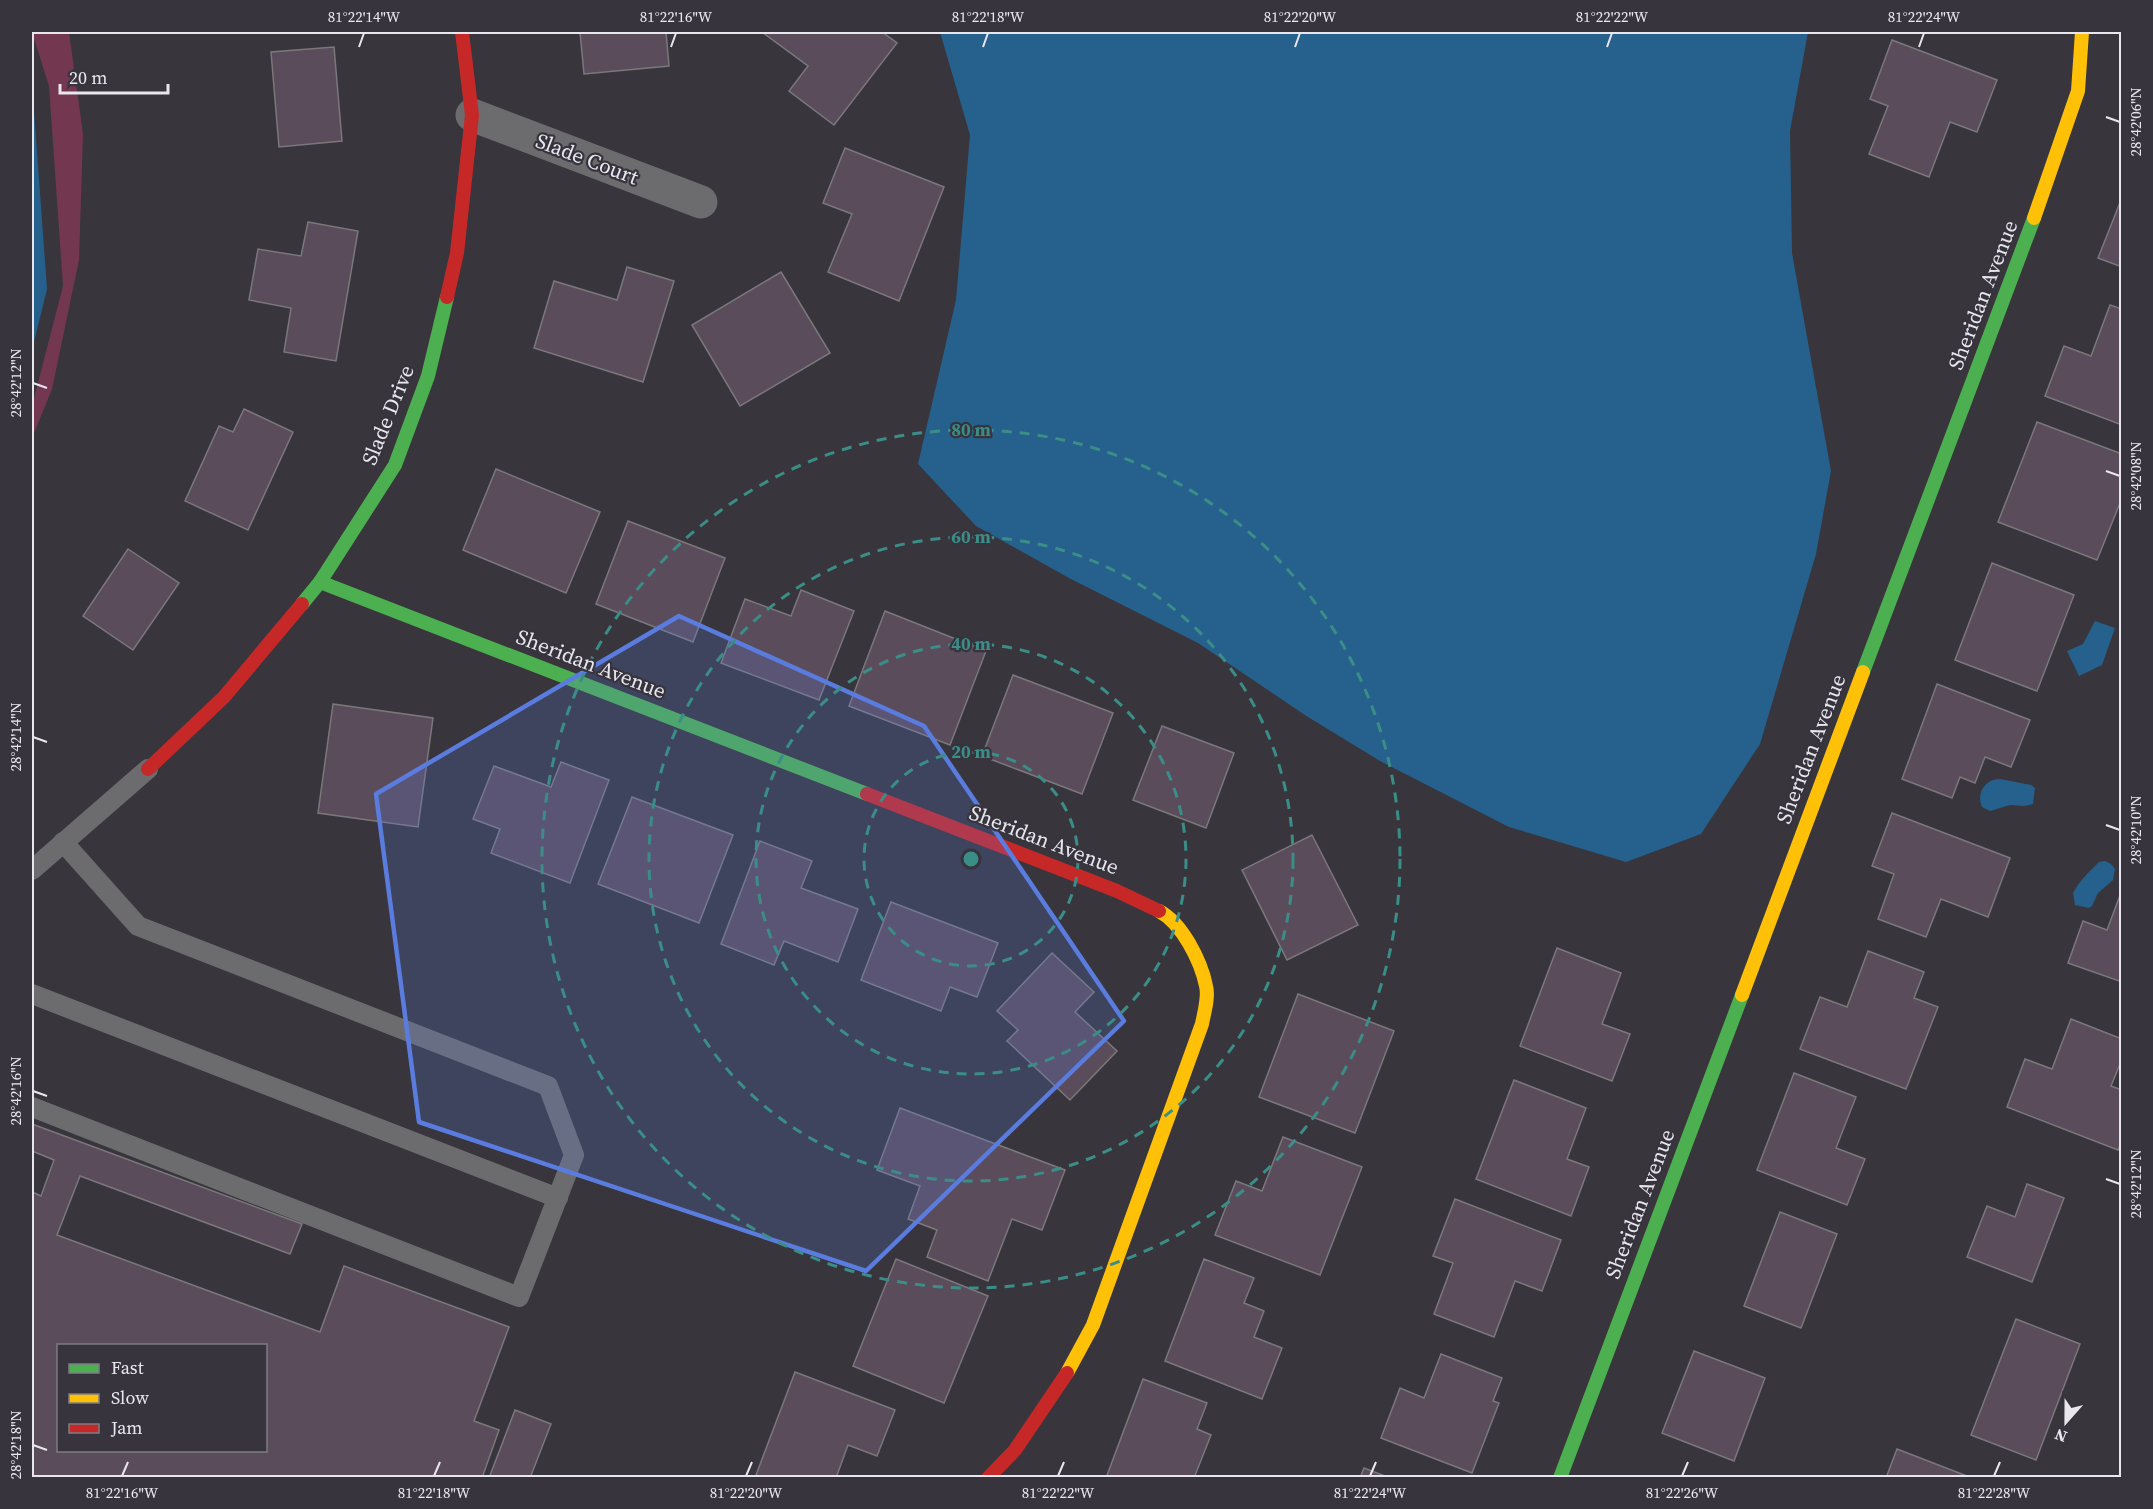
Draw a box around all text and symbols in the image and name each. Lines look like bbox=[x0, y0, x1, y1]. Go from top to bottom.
text: 81°22'14"W bbox=[328, 6, 401, 27]
text: 81°22'16"W bbox=[640, 6, 713, 27]
text: 81°22'18"W bbox=[952, 6, 1025, 27]
text: 81°22'20"W bbox=[1264, 6, 1337, 27]
text: 81°22'22"W bbox=[1576, 6, 1649, 27]
text: 81°22'24"W bbox=[1888, 6, 1961, 27]
scale bar bbox=[60, 57, 168, 95]
text: 20 m bbox=[69, 65, 107, 90]
text: 28°42'06"N bbox=[2125, 87, 2146, 157]
street label: Slade Court bbox=[532, 126, 643, 191]
street label: Sheridan Avenue bbox=[1941, 216, 2024, 374]
text: 28°42'12"N bbox=[5, 348, 26, 418]
street label: Slade Drive bbox=[354, 361, 421, 469]
text: 80 m bbox=[951, 417, 991, 442]
text: 28°42'08"N bbox=[2125, 441, 2146, 511]
text: 60 m bbox=[951, 524, 991, 549]
street label: Sheridan Avenue bbox=[512, 622, 670, 705]
text: 40 m bbox=[951, 631, 991, 656]
street label: Sheridan Avenue bbox=[1769, 670, 1852, 828]
text: 28°42'14"N bbox=[5, 702, 26, 772]
text: 20 m bbox=[951, 739, 991, 764]
text: 28°42'10"N bbox=[2125, 795, 2146, 865]
street label: Sheridan Avenue bbox=[965, 798, 1123, 881]
centre of rings bbox=[961, 849, 981, 869]
text: 28°42'16"N bbox=[5, 1056, 26, 1126]
street label: Sheridan Avenue bbox=[1598, 1125, 1681, 1283]
text: 28°42'12"N bbox=[2125, 1149, 2146, 1219]
legend bbox=[57, 1344, 267, 1452]
text: Fast bbox=[111, 1355, 144, 1380]
text: Slow bbox=[111, 1385, 149, 1410]
north arrow bbox=[2036, 1392, 2096, 1452]
text: 28°42'18"N bbox=[5, 1410, 26, 1480]
text: Jam bbox=[110, 1415, 143, 1440]
text: N bbox=[2051, 1424, 2070, 1448]
text: 81°22'16"W bbox=[86, 1482, 159, 1503]
text: 81°22'18"W bbox=[398, 1482, 471, 1503]
text: 81°22'20"W bbox=[710, 1482, 783, 1503]
text: 81°22'22"W bbox=[1022, 1482, 1095, 1503]
text: 81°22'24"W bbox=[1334, 1482, 1407, 1503]
text: 81°22'26"W bbox=[1646, 1482, 1719, 1503]
text: 81°22'28"W bbox=[1958, 1482, 2031, 1503]

